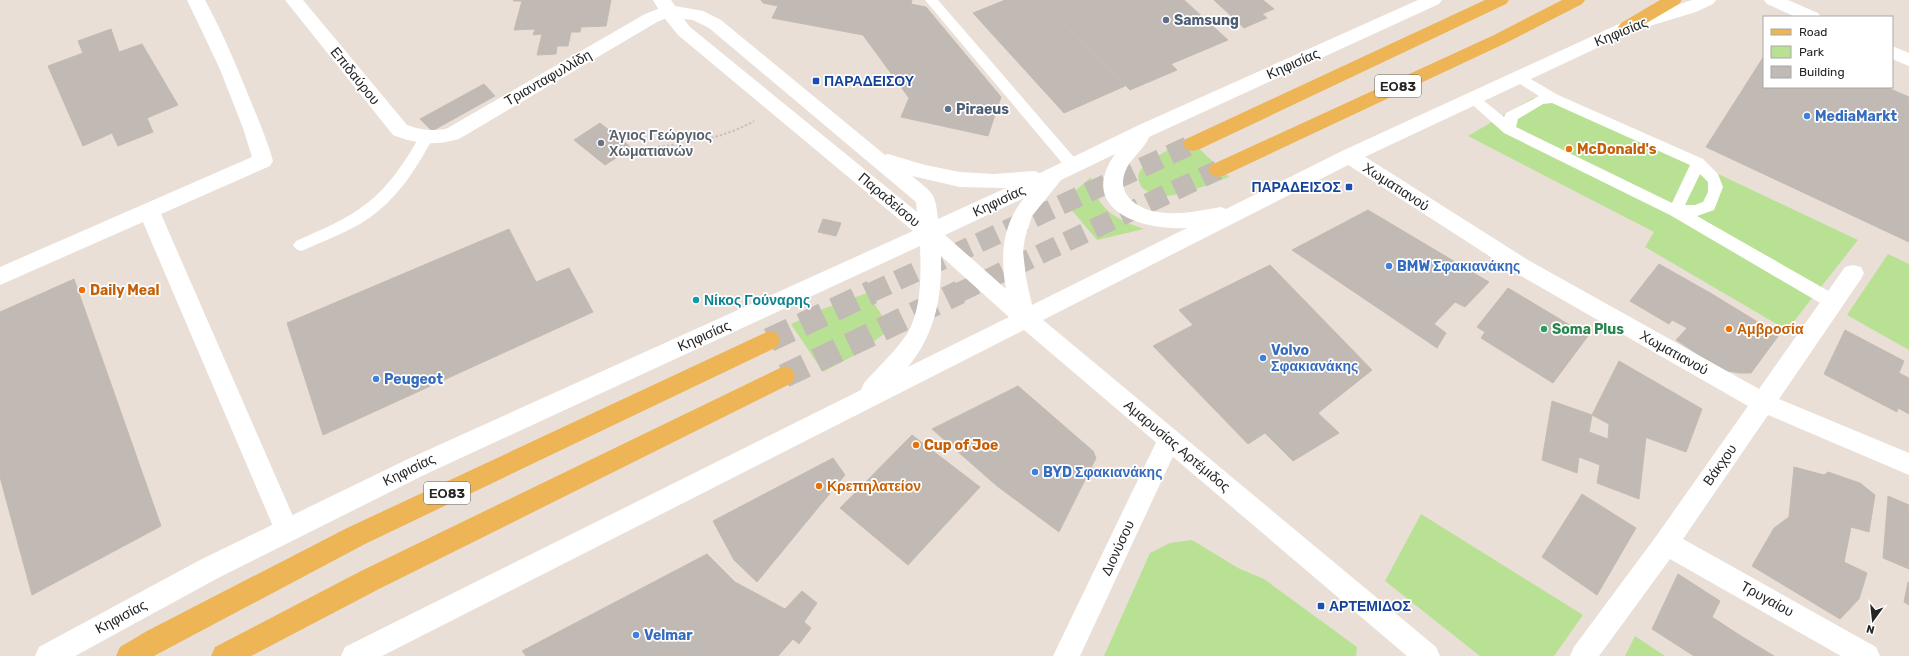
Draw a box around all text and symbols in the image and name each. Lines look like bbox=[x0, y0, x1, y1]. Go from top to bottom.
place label: Samsung bbox=[1174, 12, 1239, 29]
street label: Κηφισίας bbox=[1592, 14, 1650, 50]
marker: Samsung bbox=[1161, 15, 1171, 25]
legend bbox=[1763, 16, 1893, 88]
text: Road bbox=[1799, 25, 1827, 39]
street label: Επιδαύρου bbox=[327, 44, 383, 108]
street label: Κηφισίας bbox=[1264, 45, 1322, 83]
text: Park bbox=[1799, 45, 1825, 59]
street label: Τριανταφυλλίδη bbox=[501, 46, 595, 110]
text: Building bbox=[1799, 65, 1845, 79]
place label: ΠΑΡΑΔΕΙΣΟΥ bbox=[824, 73, 915, 90]
road number: ΕΟ83 bbox=[1375, 75, 1421, 97]
marker: ΠΑΡΑΔΕΙΣΟΥ bbox=[811, 76, 821, 86]
place label: Piraeus bbox=[956, 101, 1009, 118]
marker: Piraeus bbox=[943, 104, 953, 114]
place label: MediaMarkt bbox=[1815, 108, 1897, 125]
marker: MediaMarkt bbox=[1802, 111, 1812, 121]
place label: Άγιος Γεώργιος Χωματιανών bbox=[609, 127, 712, 160]
marker: Άγιος Γεώργιος Χωματιανών bbox=[596, 138, 606, 148]
place label: McDonald's bbox=[1577, 141, 1657, 158]
marker: McDonald's bbox=[1564, 144, 1574, 154]
street label: Χωματιανού bbox=[1360, 159, 1432, 215]
street label: Παραδείσου bbox=[855, 169, 923, 231]
place label: ΠΑΡΑΔΕΙΣΟΣ bbox=[1251, 179, 1341, 196]
street label: Κηφισίας bbox=[970, 181, 1028, 221]
marker: ΠΑΡΑΔΕΙΣΟΣ bbox=[1344, 182, 1354, 192]
place label: BMW Σφακιανάκης bbox=[1397, 258, 1520, 275]
marker: BMW Σφακιανάκης bbox=[1384, 261, 1394, 271]
place label: Daily Meal bbox=[90, 282, 159, 299]
marker: Daily Meal bbox=[77, 285, 87, 295]
place label: Νίκος Γούναρης bbox=[704, 292, 810, 309]
marker: Νίκος Γούναρης bbox=[691, 295, 701, 305]
street label: Κηφισίας bbox=[675, 317, 733, 355]
place label: Soma Plus bbox=[1552, 321, 1624, 338]
place label: Αμβροσία bbox=[1737, 321, 1804, 338]
marker: Soma Plus bbox=[1539, 324, 1549, 334]
marker: Αμβροσία bbox=[1724, 324, 1734, 334]
street label: Χωματιανού bbox=[1637, 327, 1711, 379]
place label: Volvo Σφακιανάκης bbox=[1271, 342, 1358, 375]
marker: Volvo Σφακιανάκης bbox=[1258, 353, 1268, 363]
place label: Peugeot bbox=[384, 371, 443, 388]
marker: Peugeot bbox=[371, 374, 381, 384]
street label: Αμαρυσίας Αρτέμιδος bbox=[1120, 397, 1234, 496]
place label: Cup of Joe bbox=[924, 437, 998, 454]
marker: Cup of Joe bbox=[911, 440, 921, 450]
street label: Βάκχου bbox=[1700, 441, 1740, 489]
street label: Κηφισίας bbox=[380, 450, 438, 490]
place label: BYD Σφακιανάκης bbox=[1043, 464, 1162, 481]
marker: BYD Σφακιανάκης bbox=[1030, 467, 1040, 477]
place label: Κρεπηλατείον bbox=[827, 478, 921, 495]
marker: Κρεπηλατείον bbox=[814, 481, 824, 491]
road number: ΕΟ83 bbox=[424, 482, 470, 504]
street label: Διονύσου bbox=[1098, 518, 1138, 578]
street label: Τρυγαίου bbox=[1738, 578, 1796, 620]
street label: Κηφισίας bbox=[92, 596, 150, 638]
place label: ΑΡΤΕΜΙΔΟΣ bbox=[1329, 598, 1411, 615]
north arrow bbox=[1853, 600, 1893, 640]
marker: ΑΡΤΕΜΙΔΟΣ bbox=[1316, 601, 1326, 611]
text: N bbox=[1865, 622, 1876, 636]
place label: Velmar bbox=[644, 627, 693, 644]
marker: Velmar bbox=[631, 630, 641, 640]

